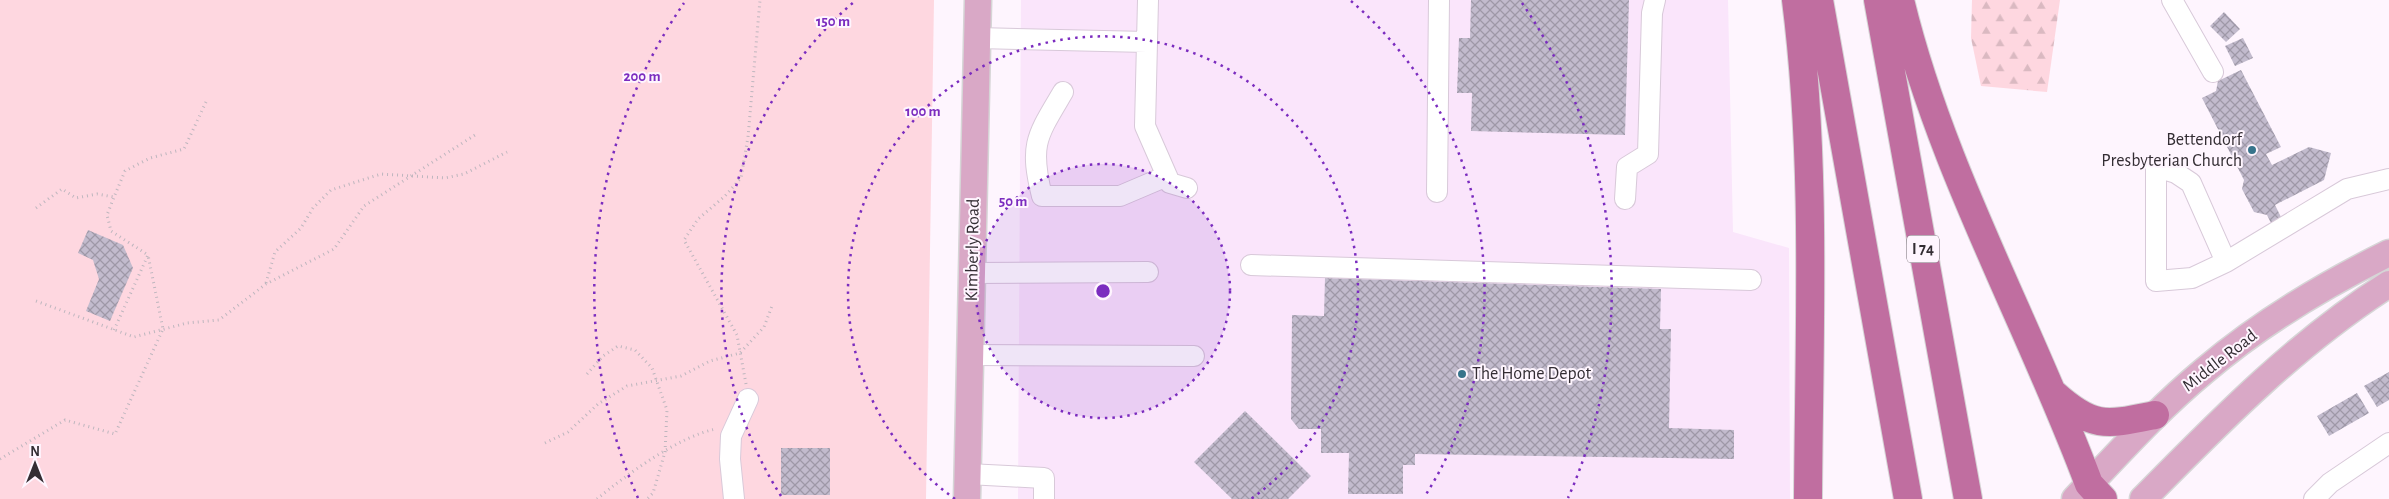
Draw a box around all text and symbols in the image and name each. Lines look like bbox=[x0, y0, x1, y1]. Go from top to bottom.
text: 150 m bbox=[816, 14, 850, 29]
text: 200 m bbox=[623, 69, 661, 84]
text: 100 m bbox=[905, 104, 941, 119]
place label: Bettendorf Presbyterian Church bbox=[2101, 131, 2244, 170]
marker: Bettendorf Presbyterian Church bbox=[2246, 144, 2258, 156]
text: 50 m bbox=[999, 194, 1027, 209]
street label: Kimberly Road bbox=[963, 198, 983, 302]
road number: I 74 bbox=[1907, 235, 1939, 262]
centre of rings bbox=[1094, 282, 1112, 300]
street label: Middle Road bbox=[2179, 327, 2261, 395]
place label: The Home Depot bbox=[1472, 365, 1591, 383]
marker: The Home Depot bbox=[1456, 368, 1468, 380]
north arrow bbox=[10, 439, 60, 489]
text: N bbox=[30, 445, 40, 459]

